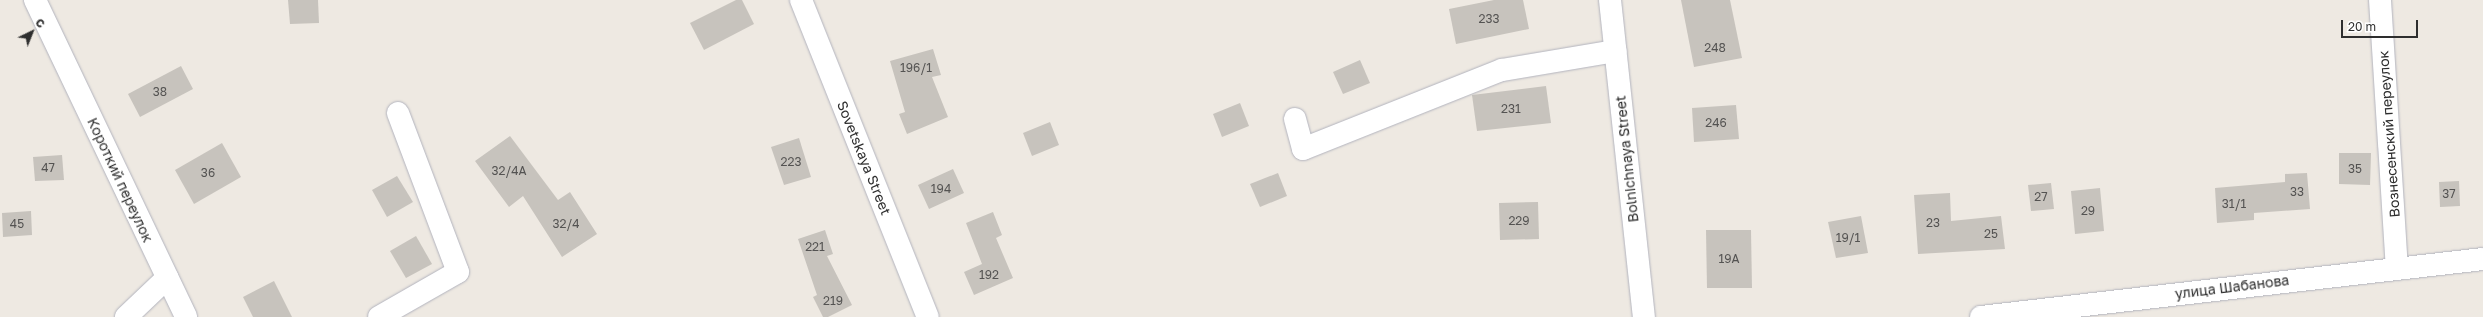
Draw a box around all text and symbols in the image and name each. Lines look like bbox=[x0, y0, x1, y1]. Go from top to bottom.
north arrow bbox=[12, 12, 52, 52]
house number: 233 bbox=[1479, 12, 1499, 26]
scale bar bbox=[2343, 12, 2420, 38]
text: С bbox=[33, 15, 48, 30]
text: 20 m bbox=[2348, 19, 2376, 34]
house number: 248 bbox=[1704, 41, 1726, 55]
street label: Вознесенский переулок bbox=[2375, 50, 2403, 218]
house number: 196/1 bbox=[900, 61, 932, 75]
house number: 38 bbox=[153, 85, 167, 99]
street label: Bolnichnaya Street bbox=[1612, 95, 1642, 223]
street label: Sovetskaya Street bbox=[833, 99, 895, 217]
house number: 231 bbox=[1501, 102, 1521, 116]
street label: Короткий переулок bbox=[84, 115, 156, 245]
house number: 246 bbox=[1705, 116, 1727, 130]
house number: 223 bbox=[781, 155, 801, 169]
house number: 47 bbox=[41, 161, 55, 175]
house number: 35 bbox=[2348, 162, 2362, 176]
house number: 32/4А bbox=[491, 164, 527, 178]
house number: 36 bbox=[201, 166, 215, 180]
house number: 194 bbox=[931, 182, 951, 196]
house number: 33 bbox=[2290, 185, 2304, 199]
house number: 37 bbox=[2442, 187, 2456, 201]
house number: 27 bbox=[2034, 190, 2048, 204]
house number: 31/1 bbox=[2222, 197, 2246, 211]
house number: 29 bbox=[2081, 204, 2095, 218]
house number: 229 bbox=[1508, 214, 1530, 228]
house number: 23 bbox=[1926, 216, 1940, 230]
house number: 45 bbox=[10, 217, 24, 231]
house number: 32/4 bbox=[552, 217, 580, 231]
house number: 25 bbox=[1984, 227, 1998, 241]
house number: 19/1 bbox=[1836, 231, 1860, 245]
house number: 221 bbox=[805, 240, 825, 254]
house number: 19А bbox=[1718, 252, 1740, 266]
house number: 192 bbox=[979, 268, 999, 282]
street label: улица Шабанова bbox=[2174, 272, 2290, 302]
house number: 219 bbox=[823, 294, 843, 308]

